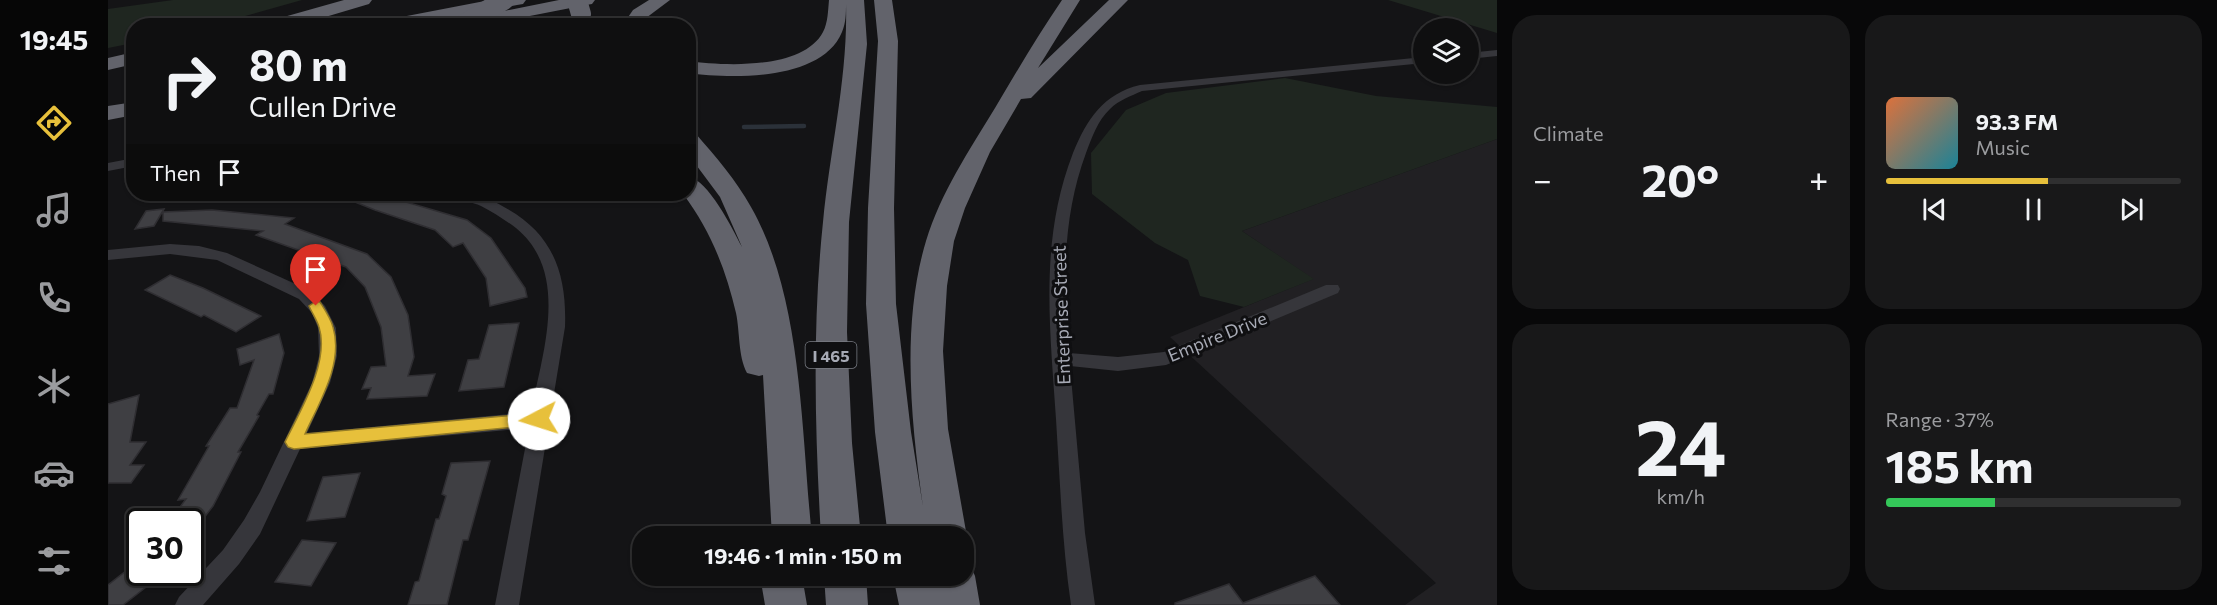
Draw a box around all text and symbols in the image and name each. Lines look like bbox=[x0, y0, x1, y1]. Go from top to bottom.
map controls bbox=[1413, 18, 1479, 84]
button: layers bbox=[1413, 18, 1479, 84]
text: 19:45 bbox=[20, 23, 88, 56]
text: 80 m bbox=[249, 38, 348, 90]
icon: right bbox=[150, 42, 228, 120]
text: Cullen Drive bbox=[249, 90, 396, 123]
icon: directions bbox=[33, 102, 75, 144]
text: 93.3 FM bbox=[1976, 108, 2058, 135]
text: Climate bbox=[1533, 121, 1603, 145]
text: Music bbox=[1976, 135, 2030, 159]
text: 20° bbox=[1642, 151, 1719, 206]
icon: arrive bbox=[213, 156, 246, 189]
text: − bbox=[1533, 158, 1552, 199]
text: + bbox=[1809, 158, 1829, 199]
text: Then bbox=[150, 159, 201, 186]
icon: music bbox=[33, 189, 75, 231]
icon: previous bbox=[1918, 193, 1951, 226]
icon: pause bbox=[2017, 193, 2050, 226]
icon: next bbox=[2115, 193, 2148, 226]
pin bbox=[290, 244, 341, 306]
street label: Enterprise Street bbox=[1048, 245, 1074, 385]
icon: arrive bbox=[299, 253, 332, 286]
icon: phone bbox=[33, 277, 75, 319]
street label: Empire Drive bbox=[1164, 306, 1270, 366]
road number: I 465 bbox=[806, 342, 856, 368]
icon: climate bbox=[33, 365, 75, 407]
position arrow bbox=[507, 387, 571, 451]
text: 24 bbox=[1635, 397, 1726, 492]
text: Range · 37% bbox=[1886, 407, 1994, 431]
text: 185 km bbox=[1886, 437, 2034, 492]
icon: car bbox=[33, 452, 75, 494]
text: km/h bbox=[1656, 484, 1705, 508]
speed limit sign: 30 bbox=[126, 508, 204, 586]
icon: filters bbox=[33, 540, 75, 582]
text: 19:46 · 1 min · 150 m bbox=[704, 542, 902, 569]

